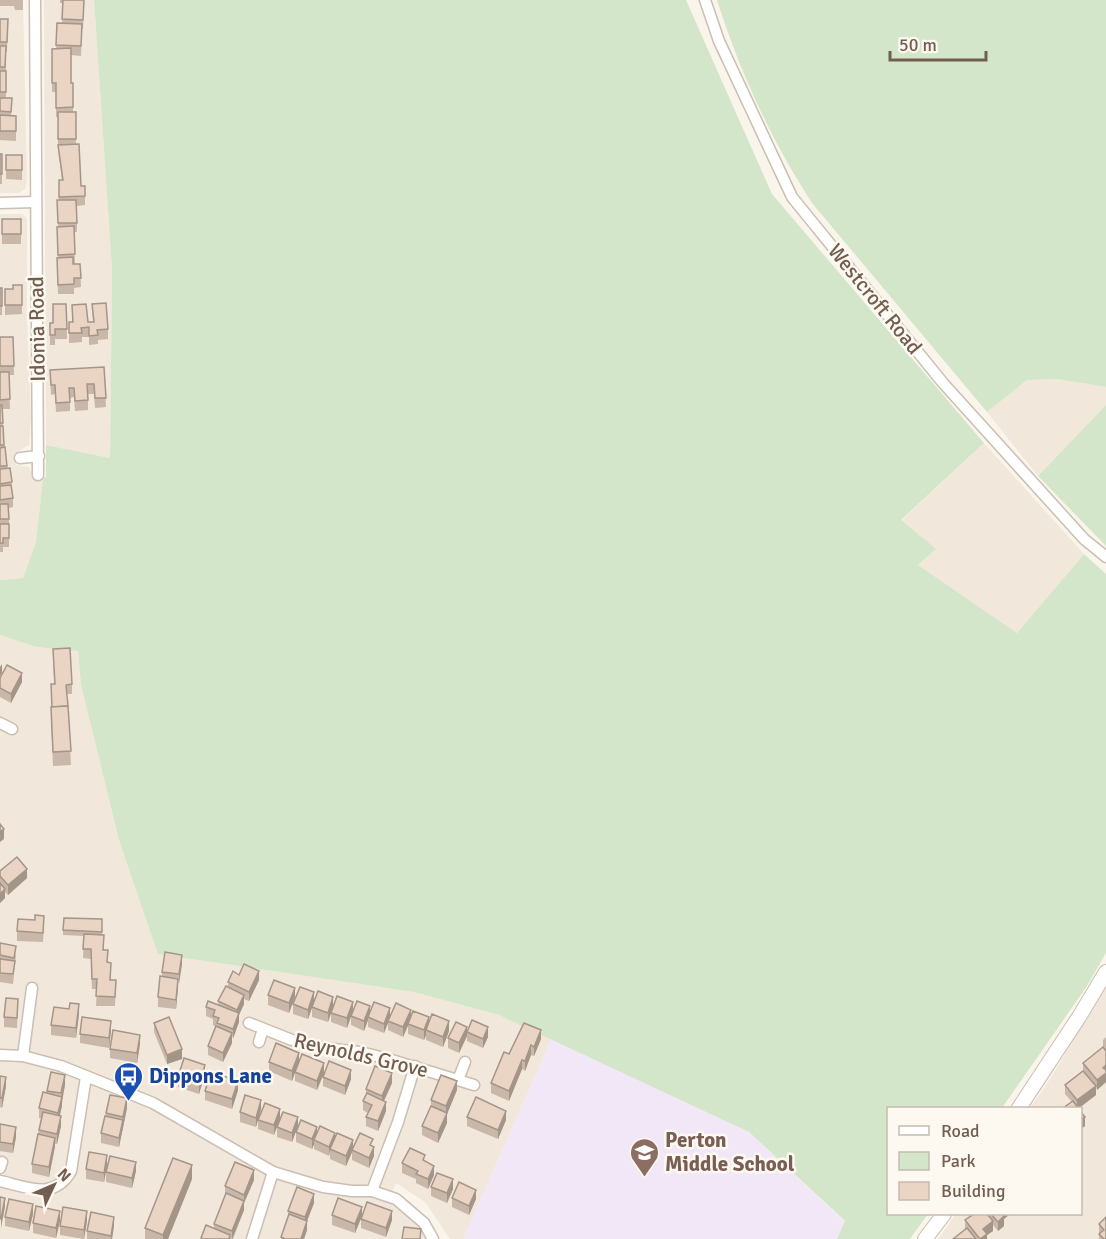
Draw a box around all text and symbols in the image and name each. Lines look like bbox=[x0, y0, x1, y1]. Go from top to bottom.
scale bar bbox=[890, 24, 986, 62]
text: 50 m bbox=[899, 34, 937, 56]
street label: Westcroft Road bbox=[822, 238, 928, 360]
street label: Idonia Road bbox=[23, 276, 51, 382]
street label: Reynolds Grove bbox=[291, 1027, 431, 1083]
bus stop icon: Dippons Lane bbox=[112, 1060, 144, 1102]
place label: Dippons Lane bbox=[149, 1063, 272, 1089]
legend bbox=[887, 1107, 1082, 1215]
text: Road bbox=[941, 1120, 980, 1142]
place label: Perton Middle School bbox=[665, 1127, 795, 1177]
school or university icon: Perton Middle School bbox=[628, 1136, 660, 1178]
text: Park bbox=[941, 1150, 976, 1172]
north arrow bbox=[24, 1155, 84, 1215]
text: N bbox=[53, 1164, 75, 1186]
text: Building bbox=[941, 1180, 1005, 1202]

